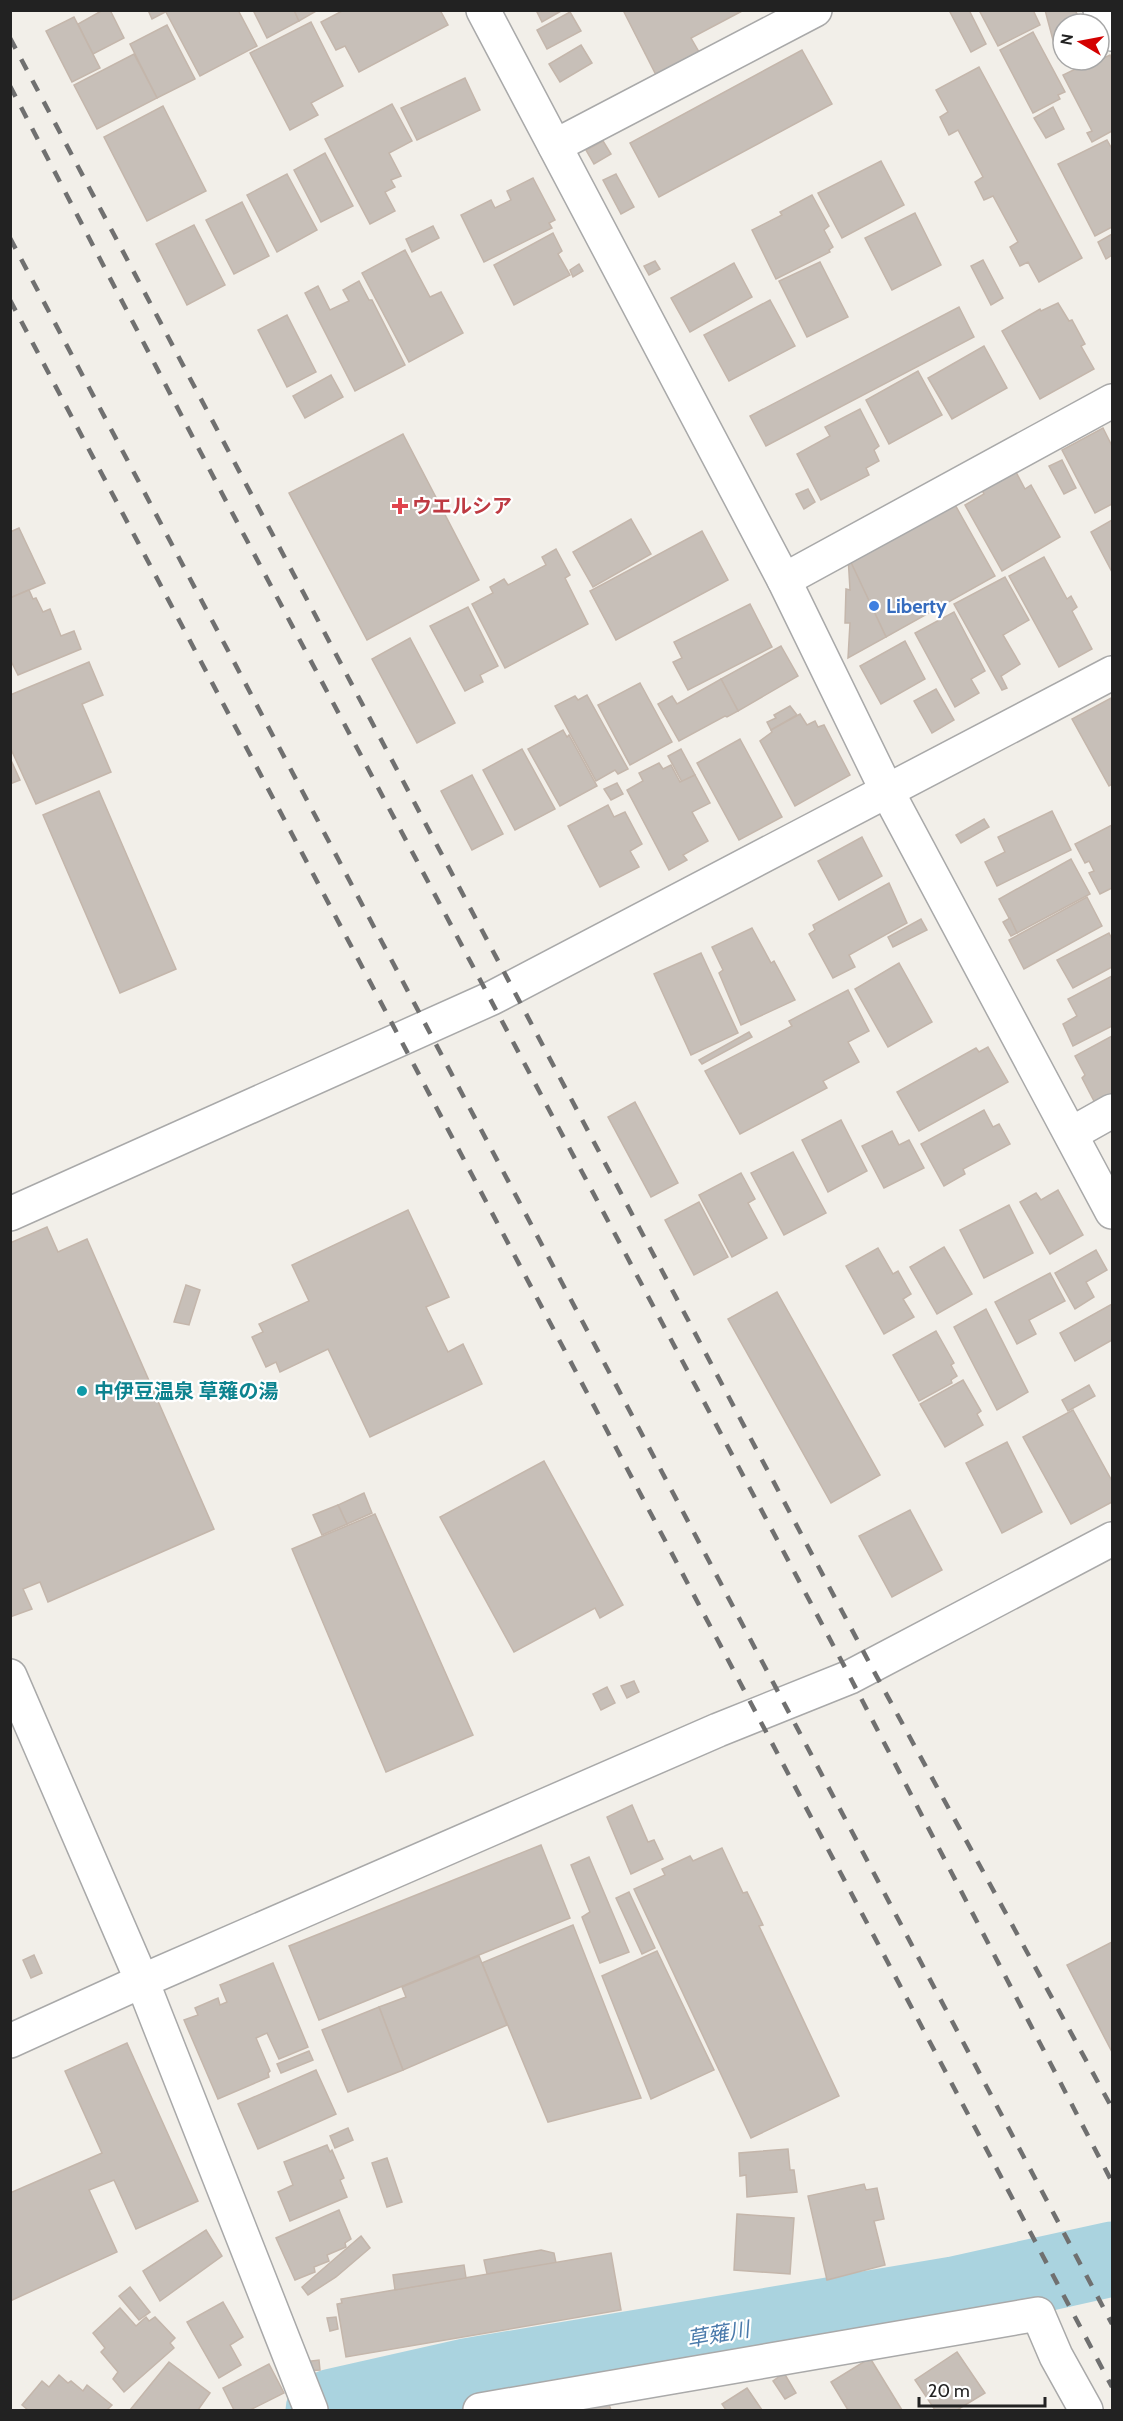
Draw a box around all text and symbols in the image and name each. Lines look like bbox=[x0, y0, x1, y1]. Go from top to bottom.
north arrow bbox=[1051, 12, 1111, 72]
text: N bbox=[1056, 32, 1077, 47]
place label: ウエルシア bbox=[412, 494, 512, 518]
marker: ウエルシア bbox=[393, 499, 407, 513]
place label: Liberty bbox=[886, 594, 947, 618]
marker: Liberty bbox=[867, 599, 881, 613]
place label: 中伊豆温泉 草薙の湯 bbox=[94, 1379, 279, 1403]
marker: 中伊豆温泉 草薙の湯 bbox=[75, 1384, 89, 1398]
water label: 草薙川 bbox=[685, 2316, 753, 2352]
scale bar bbox=[919, 2370, 1045, 2408]
text: 20 m bbox=[928, 2380, 970, 2402]

